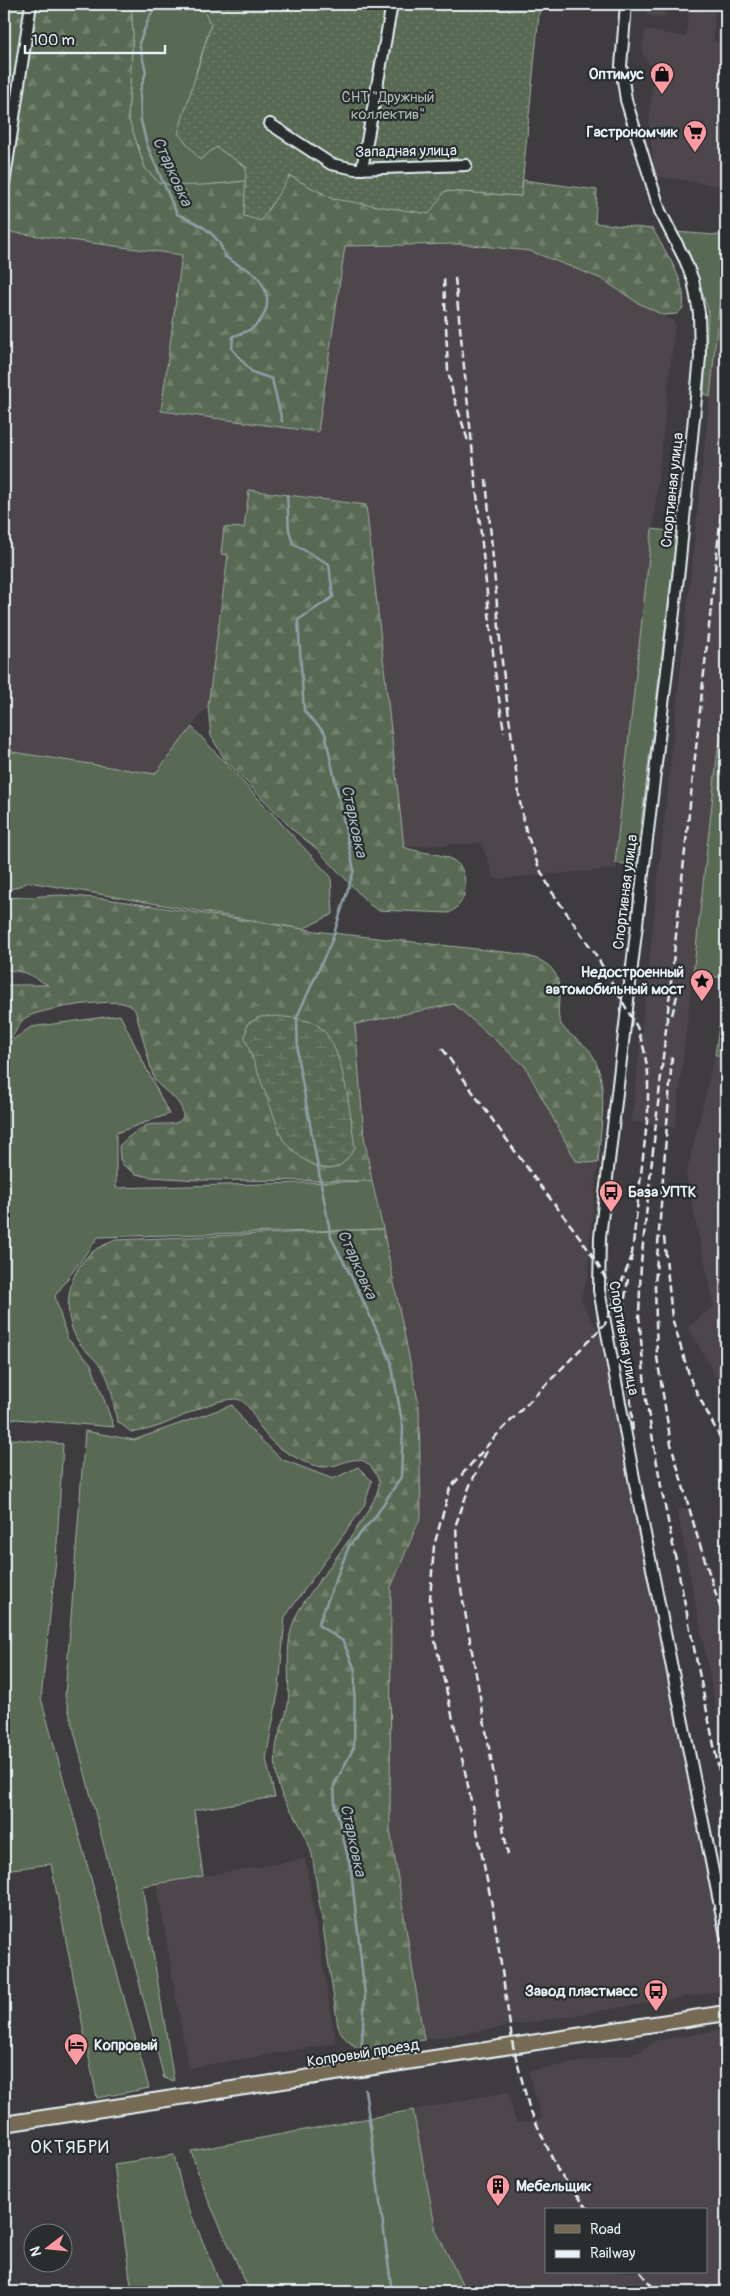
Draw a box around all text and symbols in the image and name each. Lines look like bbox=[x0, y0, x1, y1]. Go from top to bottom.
scale bar bbox=[25, 22, 165, 54]
text: 100 m bbox=[32, 31, 75, 50]
shop icon: Оптимус bbox=[649, 61, 675, 95]
place label: Оптимус bbox=[589, 65, 644, 84]
park label: СНТ "Дружный коллектив" bbox=[342, 88, 434, 124]
supermarket icon: Гастрономчик bbox=[682, 119, 708, 153]
place label: Гастрономчик bbox=[586, 123, 678, 142]
water label: Старковка bbox=[148, 134, 197, 210]
street label: Западная улица bbox=[355, 141, 457, 162]
street label: Спортивная улица bbox=[657, 431, 688, 549]
water label: Старковка bbox=[337, 783, 372, 861]
street label: Спортивная улица bbox=[609, 833, 642, 951]
place label: Недостроенный автомобильный мост bbox=[546, 963, 684, 999]
place icon: Недостроенный автомобильный мост bbox=[689, 968, 715, 1002]
bus stop icon: База УПТК bbox=[598, 1179, 624, 1213]
place label: База УПТК bbox=[628, 1183, 697, 1202]
water label: Старковка bbox=[333, 1227, 382, 1303]
street label: Спортивная улица bbox=[604, 1279, 643, 1397]
water label: Старковка bbox=[336, 1802, 371, 1880]
bus stop icon: Завод пластмасс bbox=[643, 1978, 669, 2012]
place label: Завод пластмасс bbox=[525, 1982, 638, 2001]
hotel icon: Копровый bbox=[63, 2032, 89, 2066]
street label: Копровый проезд bbox=[306, 2035, 421, 2072]
place label: Копровый bbox=[94, 2036, 158, 2055]
district label: ОКТЯБРИ bbox=[30, 2136, 110, 2159]
building icon: Мебельщик bbox=[485, 2173, 511, 2207]
place label: Мебельщик bbox=[516, 2177, 592, 2196]
legend bbox=[545, 2208, 708, 2274]
text: Road bbox=[590, 2220, 621, 2239]
north arrow bbox=[22, 2224, 72, 2274]
text: Railway bbox=[590, 2244, 636, 2263]
text: N bbox=[27, 2245, 45, 2258]

